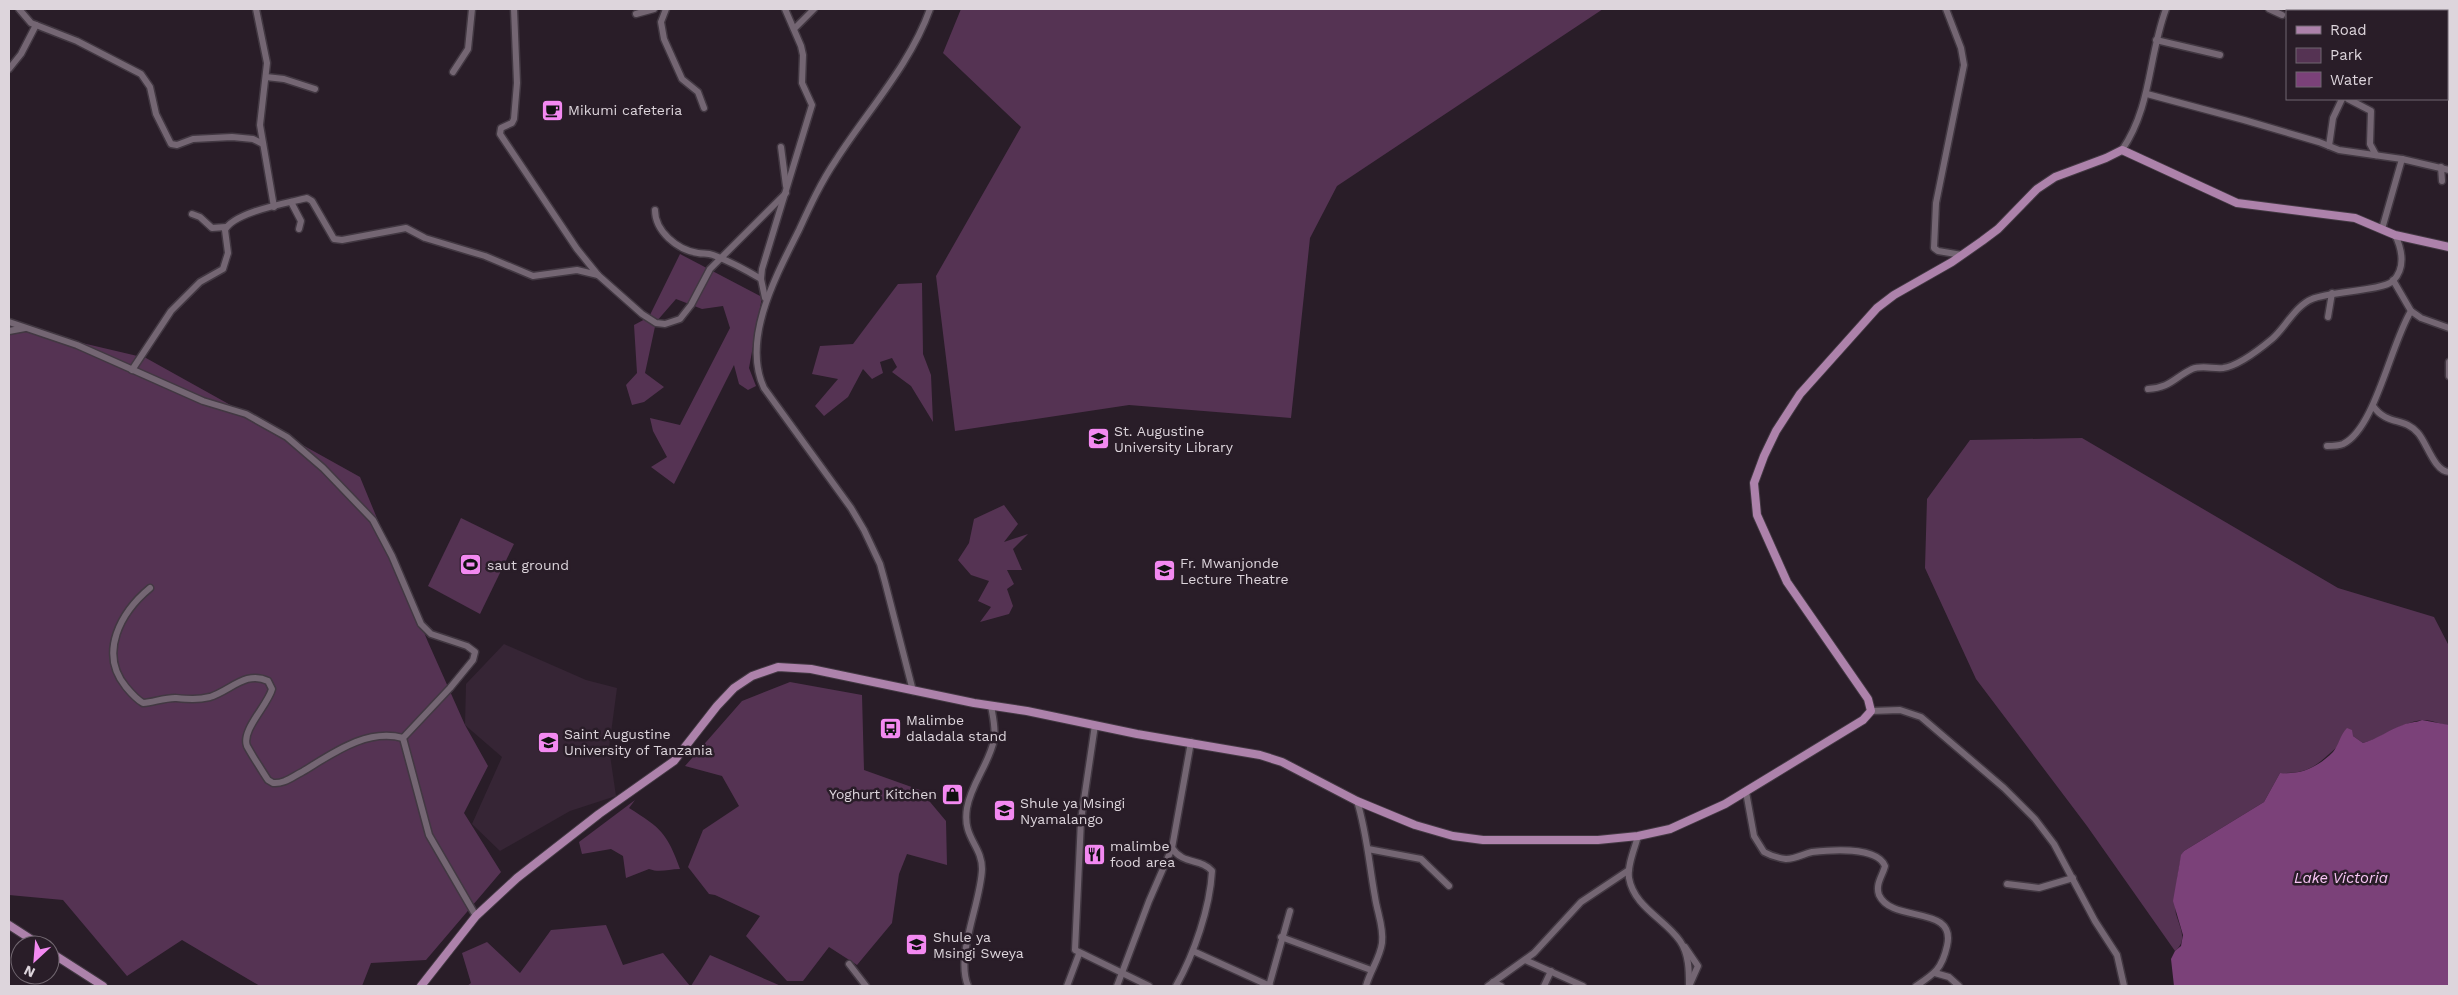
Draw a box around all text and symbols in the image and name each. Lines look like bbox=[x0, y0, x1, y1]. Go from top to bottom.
legend bbox=[2286, 10, 2448, 100]
text: Road bbox=[2330, 21, 2367, 39]
text: Park bbox=[2330, 46, 2363, 64]
text: Water bbox=[2330, 71, 2373, 89]
cafe icon: Mikumi cafeteria bbox=[540, 98, 564, 122]
place label: Mikumi cafeteria bbox=[568, 102, 682, 118]
place label: St. Augustine University Library bbox=[1114, 423, 1234, 455]
school or university icon: St. Augustine University Library bbox=[1086, 427, 1110, 451]
sports icon: saut ground bbox=[459, 553, 483, 577]
place label: Fr. Mwanjonde Lecture Theatre bbox=[1180, 555, 1289, 587]
place label: saut ground bbox=[487, 557, 569, 573]
school or university icon: Fr. Mwanjonde Lecture Theatre bbox=[1152, 559, 1176, 583]
place label: Malimbe daladala stand bbox=[906, 712, 1007, 744]
bus stop icon: Malimbe daladala stand bbox=[878, 716, 902, 740]
place label: Saint Augustine University of Tanzania bbox=[564, 726, 713, 758]
school or university icon: Saint Augustine University of Tanzania bbox=[536, 730, 560, 754]
shop icon: Yoghurt Kitchen bbox=[941, 782, 965, 806]
place label: Yoghurt Kitchen bbox=[829, 786, 937, 802]
place label: Shule ya Msingi Nyamalango bbox=[1020, 795, 1125, 827]
school or university icon: Shule ya Msingi Nyamalango bbox=[992, 799, 1016, 823]
place label: malimbe food area bbox=[1110, 838, 1175, 870]
restaurant icon: malimbe food area bbox=[1082, 842, 1106, 866]
water label: Lake Victoria bbox=[2294, 869, 2388, 887]
place label: Shule ya Msingi Sweya bbox=[933, 929, 1024, 961]
school or university icon: Shule ya Msingi Sweya bbox=[905, 933, 929, 957]
north arrow bbox=[10, 935, 60, 985]
text: N bbox=[21, 962, 37, 981]

